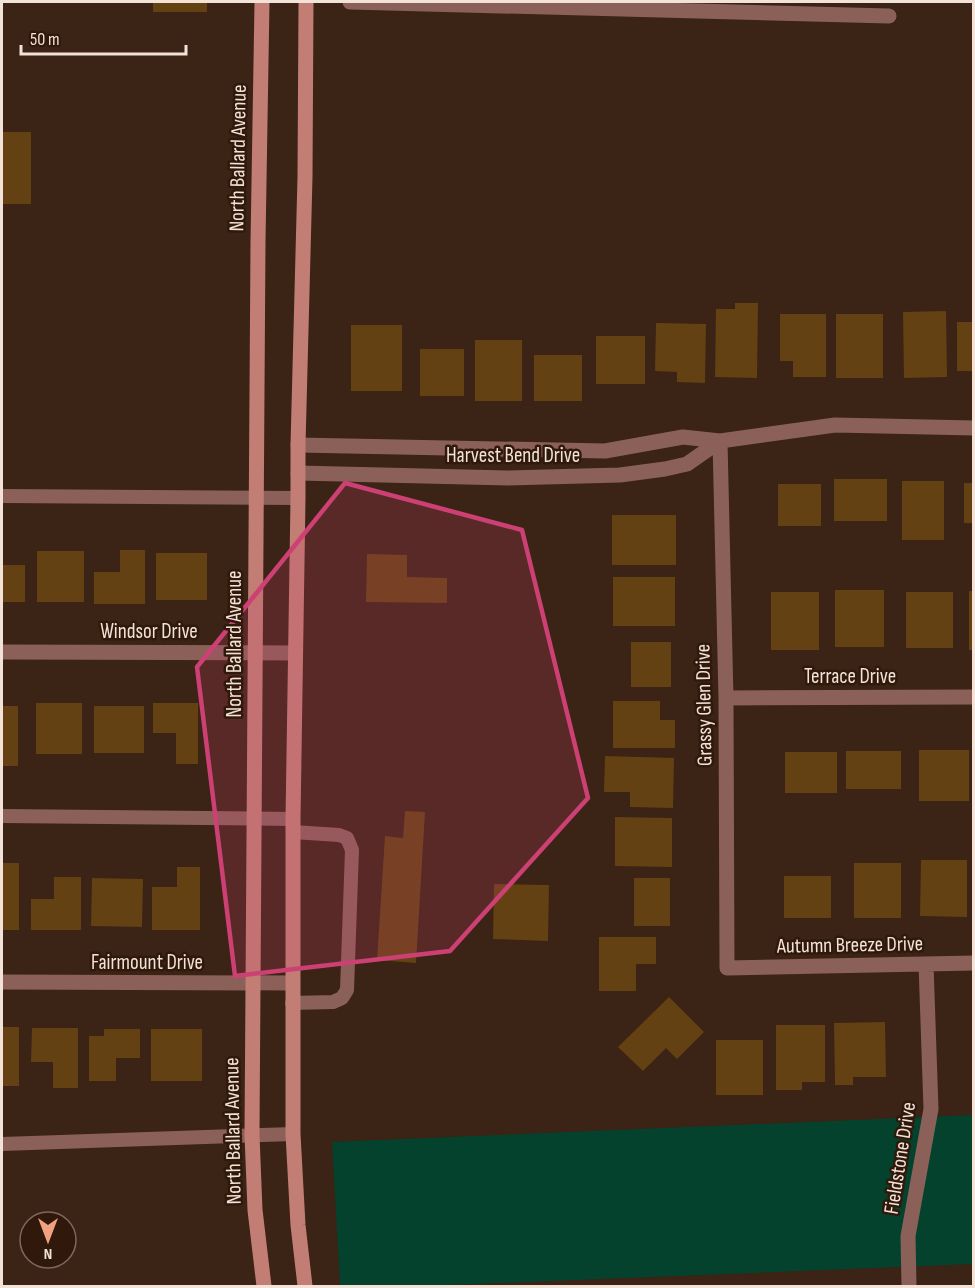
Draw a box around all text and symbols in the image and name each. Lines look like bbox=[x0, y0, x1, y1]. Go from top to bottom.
scale bar bbox=[21, 18, 186, 56]
text: 50 m bbox=[30, 29, 60, 50]
street label: North Ballard Avenue bbox=[224, 84, 252, 232]
street label: Harvest Bend Drive bbox=[446, 443, 580, 468]
street label: North Ballard Avenue bbox=[222, 571, 247, 717]
street label: Windsor Drive bbox=[100, 619, 198, 644]
street label: Grassy Glen Drive bbox=[690, 644, 718, 766]
street label: Terrace Drive bbox=[804, 664, 896, 689]
street label: Autumn Breeze Drive bbox=[776, 931, 923, 959]
street label: Fairmount Drive bbox=[91, 950, 203, 975]
street label: North Ballard Avenue bbox=[219, 1057, 247, 1205]
street label: Fieldstone Drive bbox=[879, 1100, 921, 1216]
north arrow bbox=[18, 1210, 78, 1270]
text: N bbox=[44, 1244, 52, 1263]

